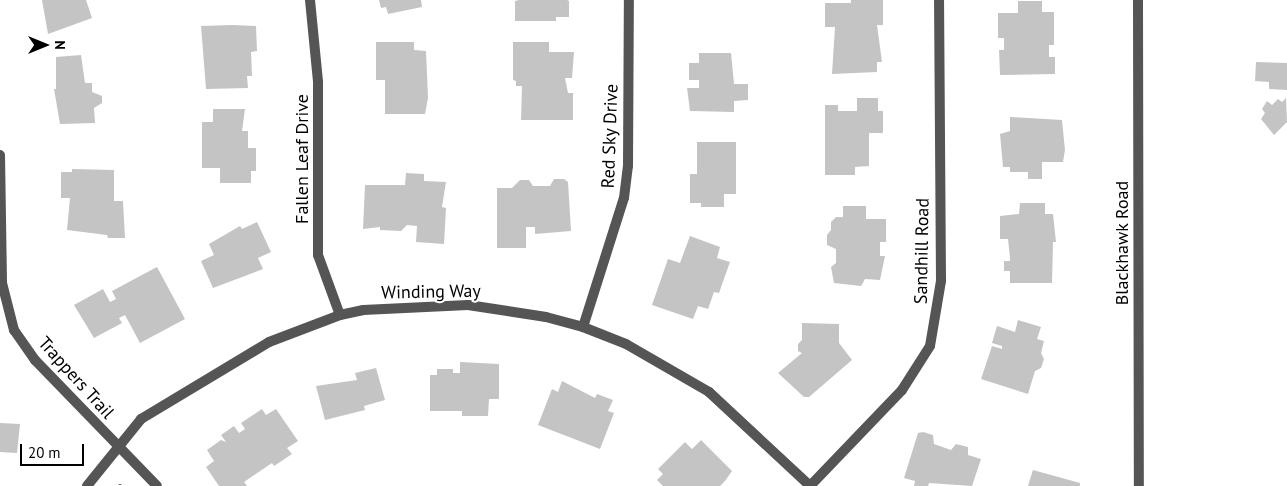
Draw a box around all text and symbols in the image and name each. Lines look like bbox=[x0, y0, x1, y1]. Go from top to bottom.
north arrow bbox=[20, 20, 70, 70]
text: N bbox=[51, 40, 69, 50]
street label: Red Sky Drive bbox=[597, 83, 623, 189]
street label: Fallen Leaf Drive bbox=[291, 94, 313, 224]
street label: Blackhawk Road bbox=[1111, 181, 1133, 305]
street label: Sandhill Road bbox=[910, 198, 934, 304]
street label: Winding Way bbox=[381, 280, 481, 304]
street label: Trappers Trail bbox=[33, 332, 119, 424]
scale bar bbox=[22, 434, 86, 466]
text: 20 m bbox=[28, 443, 61, 462]

